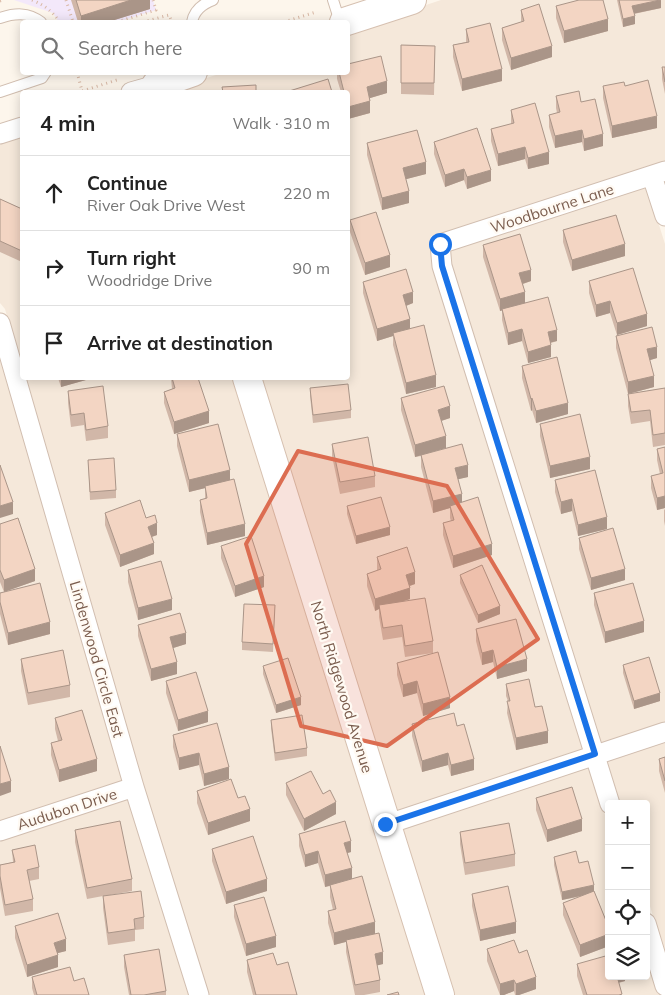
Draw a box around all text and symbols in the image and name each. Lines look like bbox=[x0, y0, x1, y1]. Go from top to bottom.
search box bbox=[20, 20, 350, 75]
icon: search bbox=[38, 34, 66, 62]
text: Search here bbox=[78, 36, 182, 60]
text: 4 min bbox=[40, 110, 95, 136]
text: Walk · 310 m bbox=[232, 113, 330, 133]
text: Continue bbox=[87, 171, 167, 195]
icon: ahead bbox=[40, 179, 68, 207]
street label: Woodbourne Lane bbox=[488, 179, 616, 237]
text: 220 m bbox=[283, 183, 330, 203]
text: River Oak Drive West bbox=[87, 195, 245, 215]
route start bbox=[429, 233, 452, 256]
text: Turn right bbox=[87, 246, 176, 270]
icon: right bbox=[40, 254, 68, 282]
text: 90 m bbox=[293, 258, 330, 278]
text: Woodridge Drive bbox=[87, 270, 212, 290]
icon: arrive bbox=[40, 329, 68, 357]
text: Arrive at destination bbox=[87, 331, 273, 355]
street label: Lindenwood Circle East bbox=[66, 579, 128, 739]
street label: North Ridgewood Avenue bbox=[307, 599, 377, 775]
street label: Audubon Drive bbox=[15, 784, 119, 834]
map controls bbox=[605, 800, 650, 980]
button: + bbox=[605, 800, 650, 845]
route end bbox=[374, 813, 397, 836]
button: − bbox=[605, 845, 650, 890]
button: locate bbox=[605, 890, 650, 935]
button: layers bbox=[605, 935, 650, 980]

